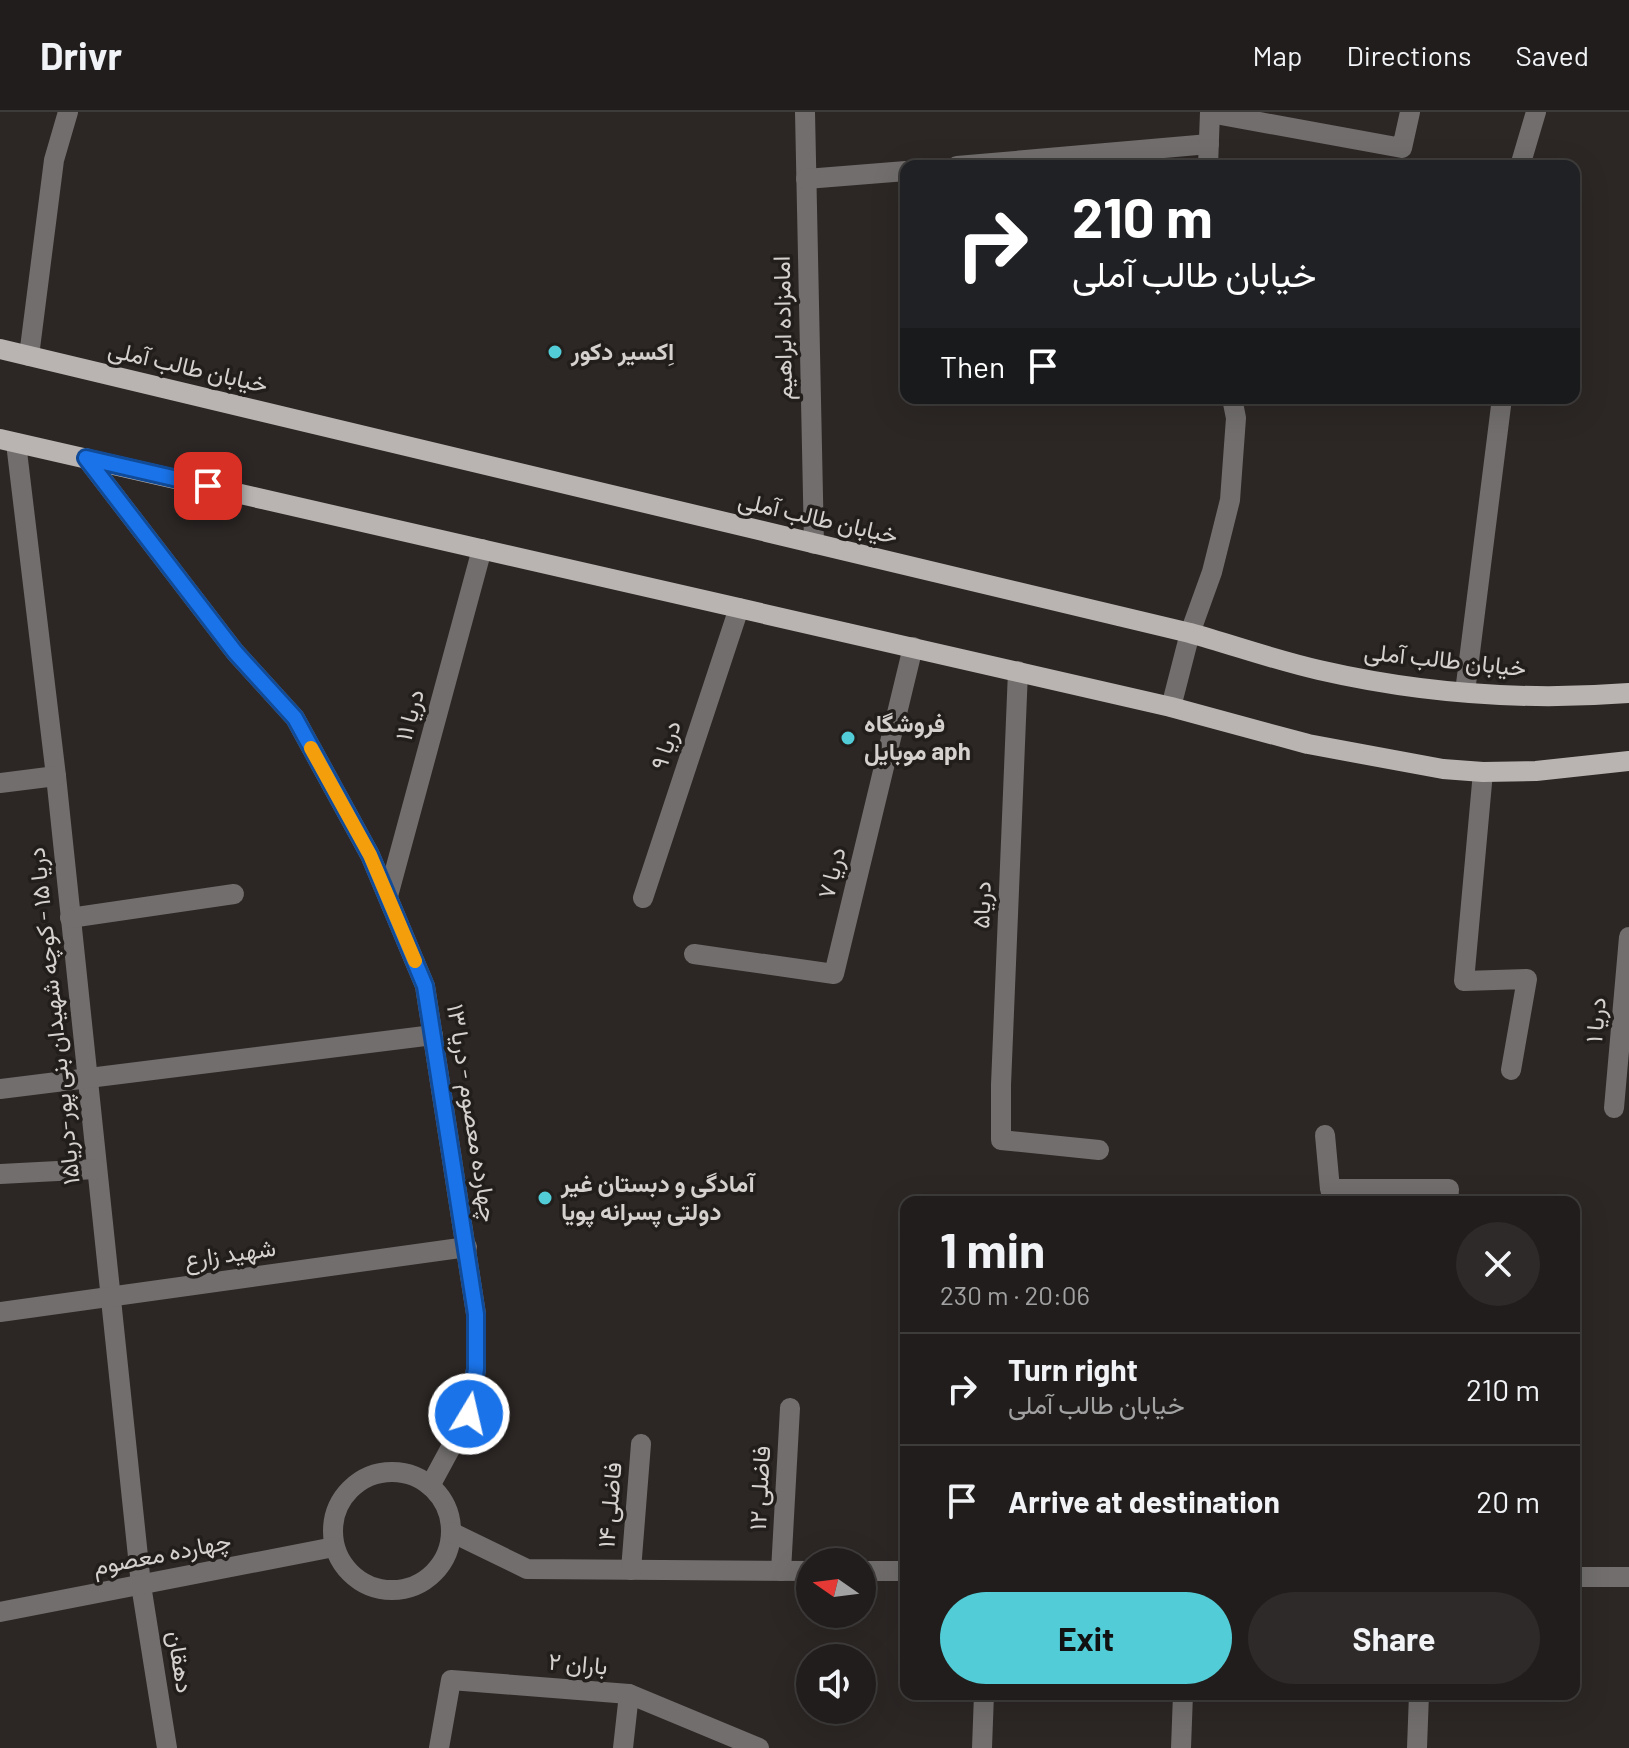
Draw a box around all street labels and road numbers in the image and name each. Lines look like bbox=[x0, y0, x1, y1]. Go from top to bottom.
street label: امامزاده ابراهیم bbox=[766, 255, 800, 401]
street label: خیابان طالب آملی bbox=[105, 333, 271, 399]
street label: خیابان طالب آملی bbox=[735, 484, 901, 550]
street label: خیابان طالب آملی bbox=[1362, 636, 1528, 682]
street label: دریا ۱۱ bbox=[388, 686, 431, 744]
street label: دریا ۹ bbox=[643, 716, 688, 773]
street label: دریا ۷ bbox=[810, 844, 853, 902]
street label: دریا ۱۵ - كوچه شهيدان بنی پور-دريا۱۵ bbox=[20, 846, 88, 1186]
street label: دریا۵ bbox=[965, 881, 998, 929]
street label: دریا ۱ bbox=[1578, 996, 1613, 1044]
street label: چهارده معصوم - دریا ۱۳ bbox=[439, 1002, 505, 1224]
street label: شهید زارع bbox=[182, 1232, 278, 1276]
street label: فاضلی ۱۲ bbox=[742, 1445, 776, 1531]
street label: فاضلی ۱۴ bbox=[590, 1461, 628, 1549]
street label: چهارده معصوم bbox=[90, 1525, 234, 1583]
street label: دهقان bbox=[162, 1629, 201, 1695]
street label: باران ۲ bbox=[547, 1645, 609, 1682]

